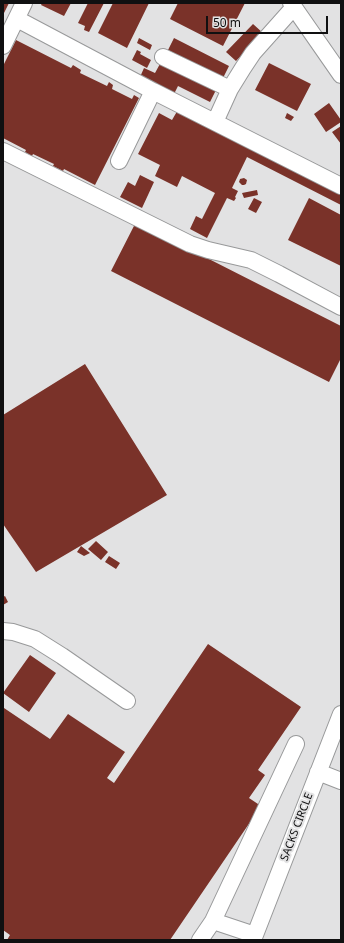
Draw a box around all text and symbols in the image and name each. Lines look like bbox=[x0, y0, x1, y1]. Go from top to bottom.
scale bar bbox=[208, 8, 330, 34]
text: 50 m bbox=[213, 14, 241, 31]
street label: SACKS CIRCLE bbox=[278, 791, 316, 863]

